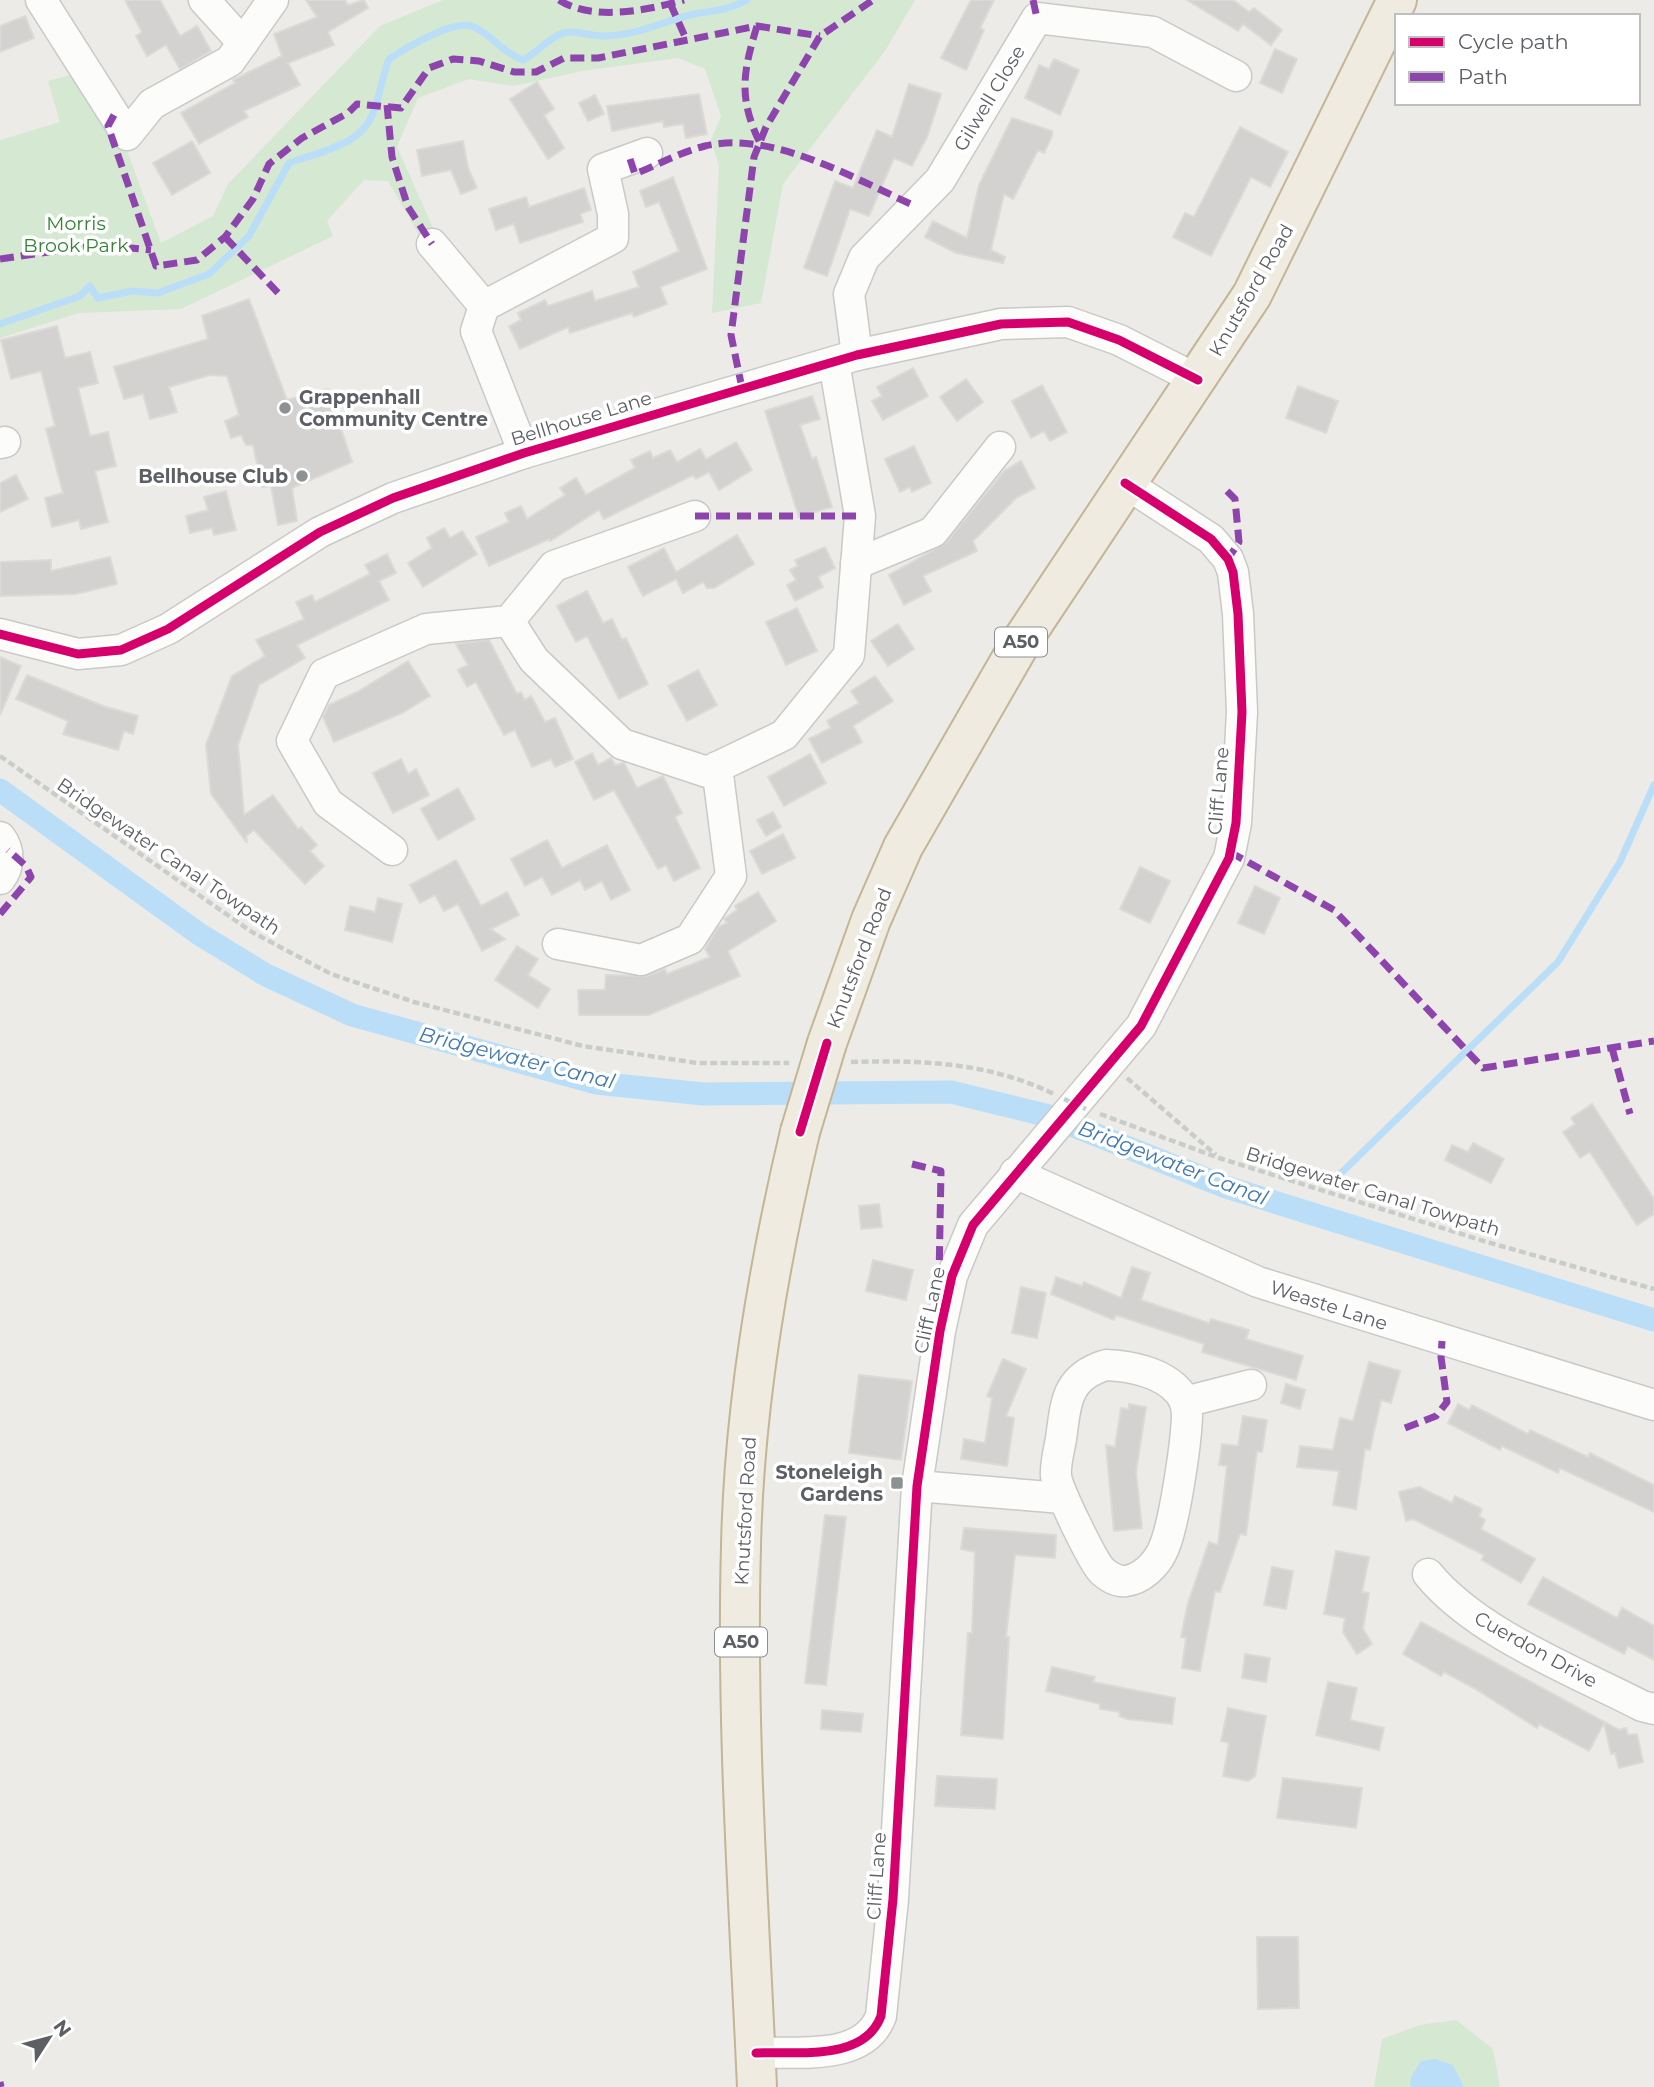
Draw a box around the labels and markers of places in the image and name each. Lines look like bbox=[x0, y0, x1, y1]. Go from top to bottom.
place label: Grappenhall Community Centre bbox=[299, 386, 488, 431]
marker: Grappenhall Community Centre bbox=[277, 400, 293, 416]
place label: Bellhouse Club bbox=[138, 465, 288, 488]
marker: Bellhouse Club bbox=[294, 468, 310, 484]
place label: Stoneleigh Gardens bbox=[775, 1461, 883, 1506]
marker: Stoneleigh Gardens bbox=[889, 1475, 905, 1491]

